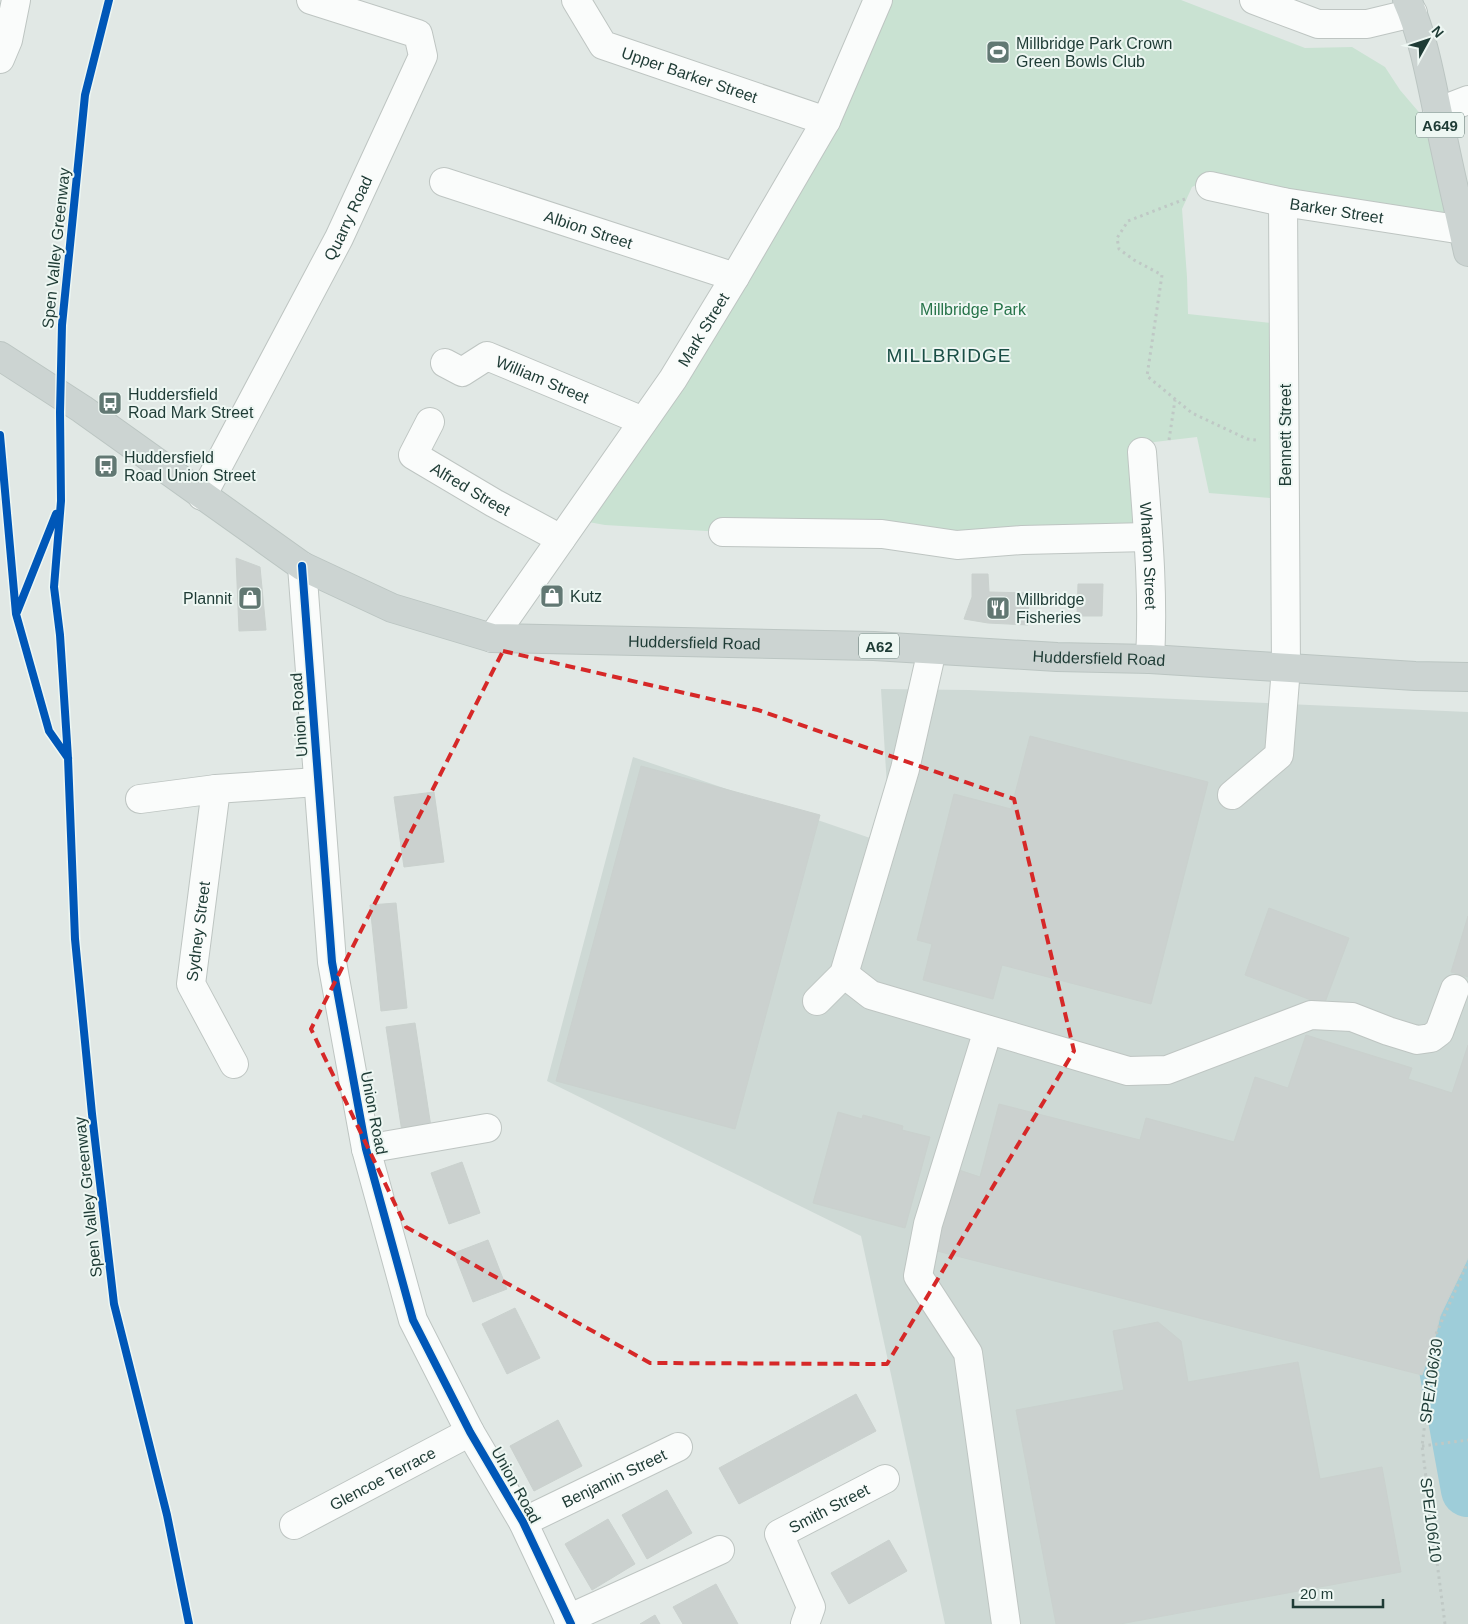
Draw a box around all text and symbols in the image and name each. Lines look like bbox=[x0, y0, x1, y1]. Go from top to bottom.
north arrow bbox=[1403, 15, 1453, 65]
text: N bbox=[1429, 23, 1447, 41]
place label: Millbridge Park Crown Green Bowls Club bbox=[1016, 35, 1173, 70]
sports icon: Millbridge Park Crown Green Bowls Club bbox=[985, 39, 1011, 65]
street label: Upper Barker Street bbox=[620, 44, 760, 106]
road number: A649 bbox=[1416, 112, 1464, 138]
street label: Spen Valley Greenway bbox=[39, 167, 73, 329]
street label: Quarry Road bbox=[320, 173, 375, 263]
street label: Barker Street bbox=[1289, 195, 1385, 226]
street label: Albion Street bbox=[542, 207, 635, 252]
street label: Mark Street bbox=[674, 289, 732, 369]
park label: Millbridge Park bbox=[920, 301, 1027, 318]
district label: MILLBRIDGE bbox=[886, 345, 1012, 366]
street label: William Street bbox=[494, 352, 592, 406]
street label: Bennett Street bbox=[1277, 383, 1294, 486]
place label: Huddersfield Road Mark Street bbox=[128, 386, 254, 421]
bus stop icon: Huddersfield Road Mark Street bbox=[97, 390, 123, 416]
place label: Huddersfield Road Union Street bbox=[124, 449, 256, 484]
bus stop icon: Huddersfield Road Union Street bbox=[93, 453, 119, 479]
street label: Alfred Street bbox=[428, 459, 514, 519]
street label: Wharton Street bbox=[1137, 501, 1160, 610]
shop icon: Kutz bbox=[539, 583, 565, 609]
shop icon: Plannit bbox=[237, 585, 263, 611]
place label: Kutz bbox=[570, 588, 602, 605]
place label: Plannit bbox=[183, 590, 233, 607]
place label: Millbridge Fisheries bbox=[1016, 591, 1085, 626]
restaurant icon: Millbridge Fisheries bbox=[985, 595, 1011, 621]
street label: Huddersfield Road bbox=[628, 632, 761, 652]
road number: A62 bbox=[859, 634, 899, 658]
street label: Huddersfield Road bbox=[1032, 647, 1166, 668]
street label: Union Road bbox=[288, 672, 310, 758]
street label: Sydney Street bbox=[183, 880, 213, 982]
street label: Union Road bbox=[358, 1070, 390, 1156]
street label: Spen Valley Greenway bbox=[71, 1116, 105, 1278]
street label: SPE/106/30 bbox=[1417, 1337, 1445, 1424]
street label: Glencoe Terrace bbox=[327, 1443, 438, 1513]
street label: Union Road bbox=[488, 1444, 544, 1526]
street label: Benjamin Street bbox=[559, 1445, 669, 1510]
street label: SPE/106/10 bbox=[1417, 1477, 1445, 1564]
street label: Smith Street bbox=[786, 1480, 872, 1536]
scale bar bbox=[1293, 1576, 1383, 1608]
text: 20 m bbox=[1300, 1585, 1333, 1602]

